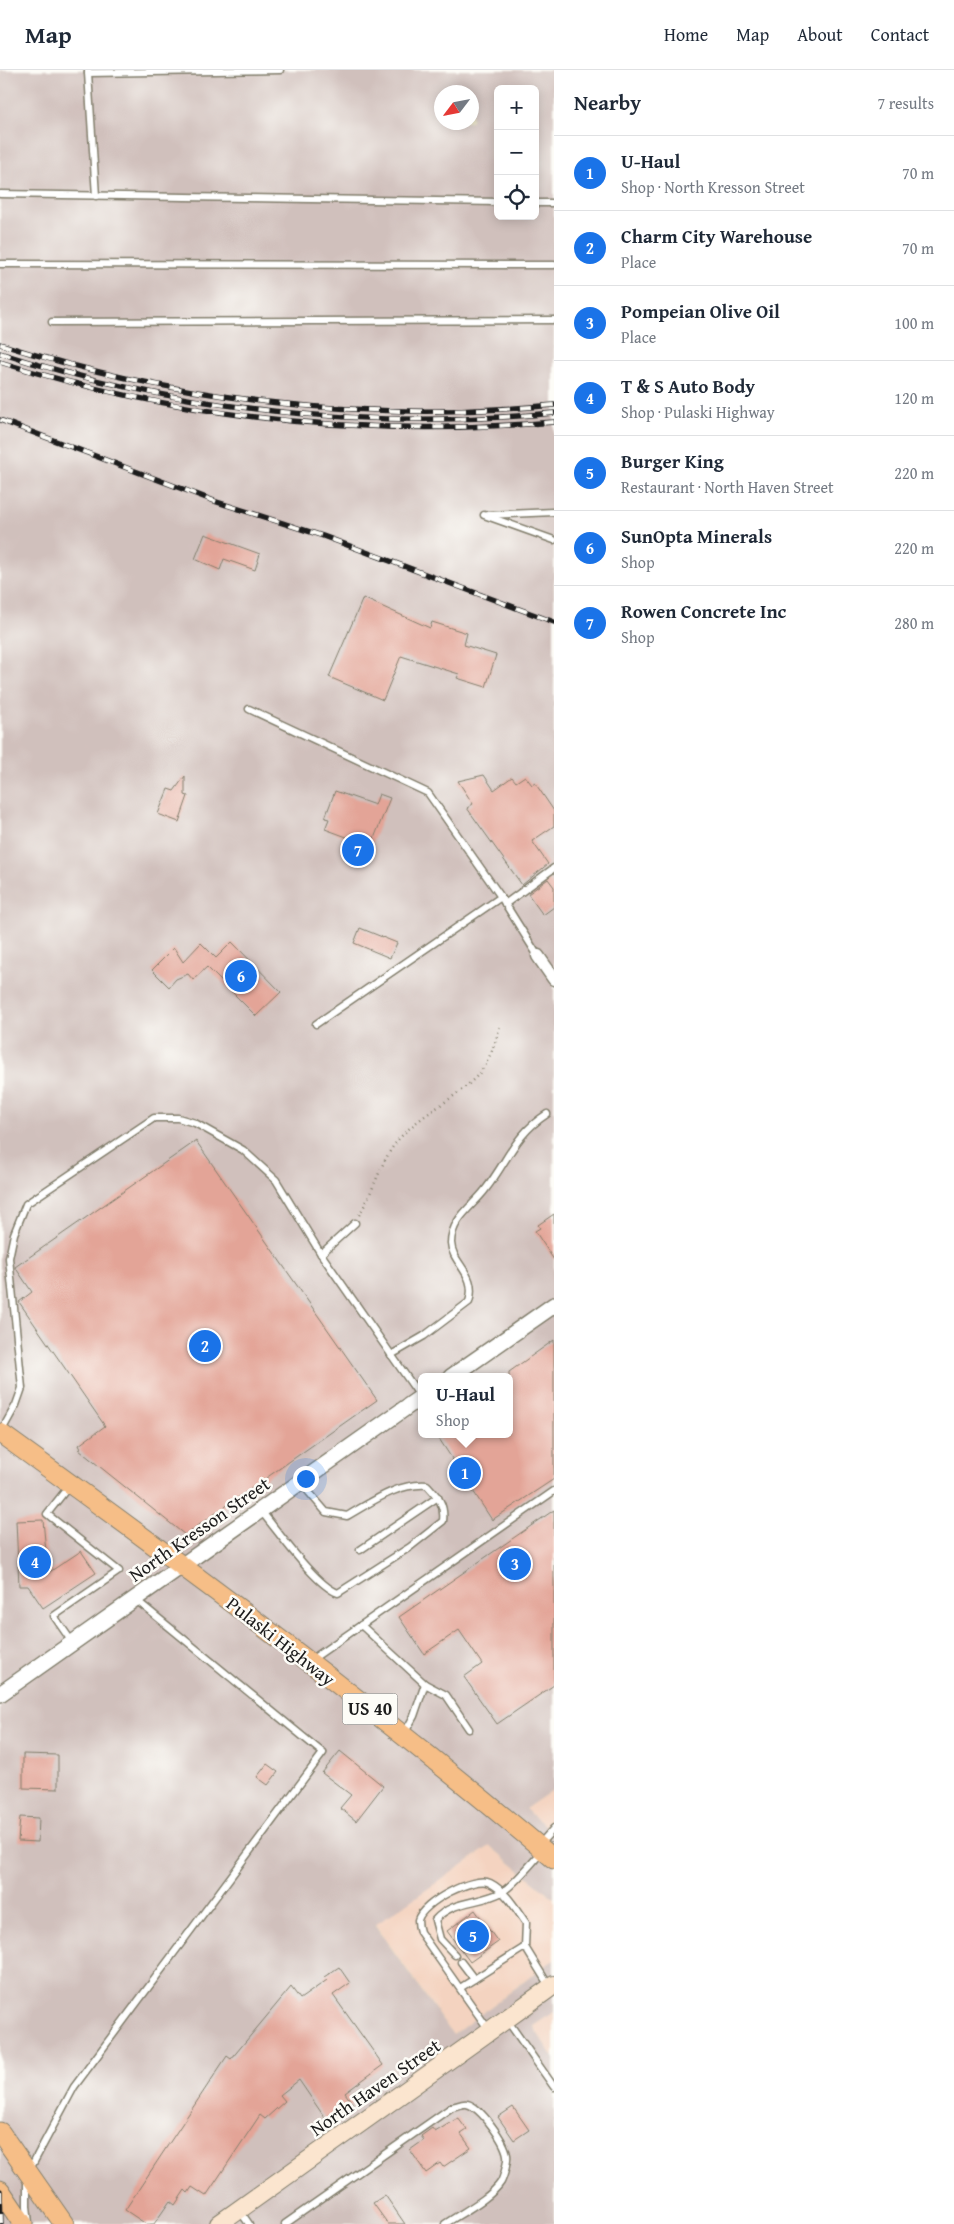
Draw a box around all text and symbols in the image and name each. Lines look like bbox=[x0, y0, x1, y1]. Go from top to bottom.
text: Map bbox=[25, 17, 72, 52]
text: Home bbox=[664, 21, 708, 48]
text: Map bbox=[736, 21, 769, 48]
text: About bbox=[797, 21, 843, 48]
text: Contact bbox=[871, 21, 929, 48]
north arrow bbox=[434, 85, 479, 130]
map controls bbox=[494, 85, 539, 220]
button: + bbox=[494, 85, 539, 130]
text: Nearby bbox=[574, 87, 641, 118]
text: 7 results bbox=[877, 91, 934, 115]
button: − bbox=[494, 130, 539, 175]
text: U-Haul bbox=[621, 147, 680, 175]
text: 1 bbox=[586, 161, 594, 185]
text: 70 m bbox=[902, 161, 934, 185]
button: locate bbox=[494, 175, 539, 220]
text: Shop · North Kresson Street bbox=[621, 175, 805, 199]
text: Charm City Warehouse bbox=[621, 222, 812, 250]
text: 2 bbox=[586, 236, 594, 260]
text: 70 m bbox=[902, 236, 934, 260]
text: Place bbox=[621, 250, 656, 274]
text: Pompeian Olive Oil bbox=[621, 297, 780, 325]
text: 3 bbox=[586, 311, 594, 335]
text: 100 m bbox=[894, 311, 934, 335]
text: Place bbox=[621, 325, 656, 349]
text: T & S Auto Body bbox=[621, 372, 755, 400]
text: 4 bbox=[586, 386, 594, 410]
text: 120 m bbox=[894, 386, 934, 410]
text: Shop · Pulaski Highway bbox=[621, 400, 775, 424]
text: Burger King bbox=[621, 447, 724, 475]
text: 5 bbox=[586, 461, 594, 485]
text: 220 m bbox=[894, 461, 934, 485]
text: Restaurant · North Haven Street bbox=[621, 475, 834, 499]
text: SunOpta Minerals bbox=[621, 522, 772, 550]
text: 6 bbox=[586, 536, 594, 560]
text: 220 m bbox=[894, 536, 934, 560]
text: Shop bbox=[621, 550, 655, 574]
text: Rowen Concrete Inc bbox=[621, 597, 786, 625]
text: 7 bbox=[586, 611, 594, 635]
text: 280 m bbox=[894, 611, 934, 635]
text: Shop bbox=[621, 625, 655, 649]
pin: 7 bbox=[342, 831, 374, 869]
pin: 6 bbox=[225, 957, 257, 995]
pin: 2 bbox=[189, 1327, 221, 1365]
popup bbox=[418, 1373, 513, 1438]
text: U-Haul bbox=[436, 1380, 495, 1408]
text: Shop bbox=[436, 1408, 469, 1432]
pin: 1 bbox=[449, 1454, 481, 1492]
your location bbox=[293, 1466, 319, 1492]
street label: North Kresson Street bbox=[123, 1470, 276, 1588]
pin: 4 bbox=[19, 1543, 51, 1581]
pin: 3 bbox=[499, 1545, 531, 1583]
street label: Pulaski Highway bbox=[221, 1590, 342, 1693]
road number: US 40 bbox=[342, 1694, 398, 1725]
pin: 5 bbox=[457, 1917, 489, 1955]
street label: North Haven Street bbox=[304, 2031, 446, 2143]

